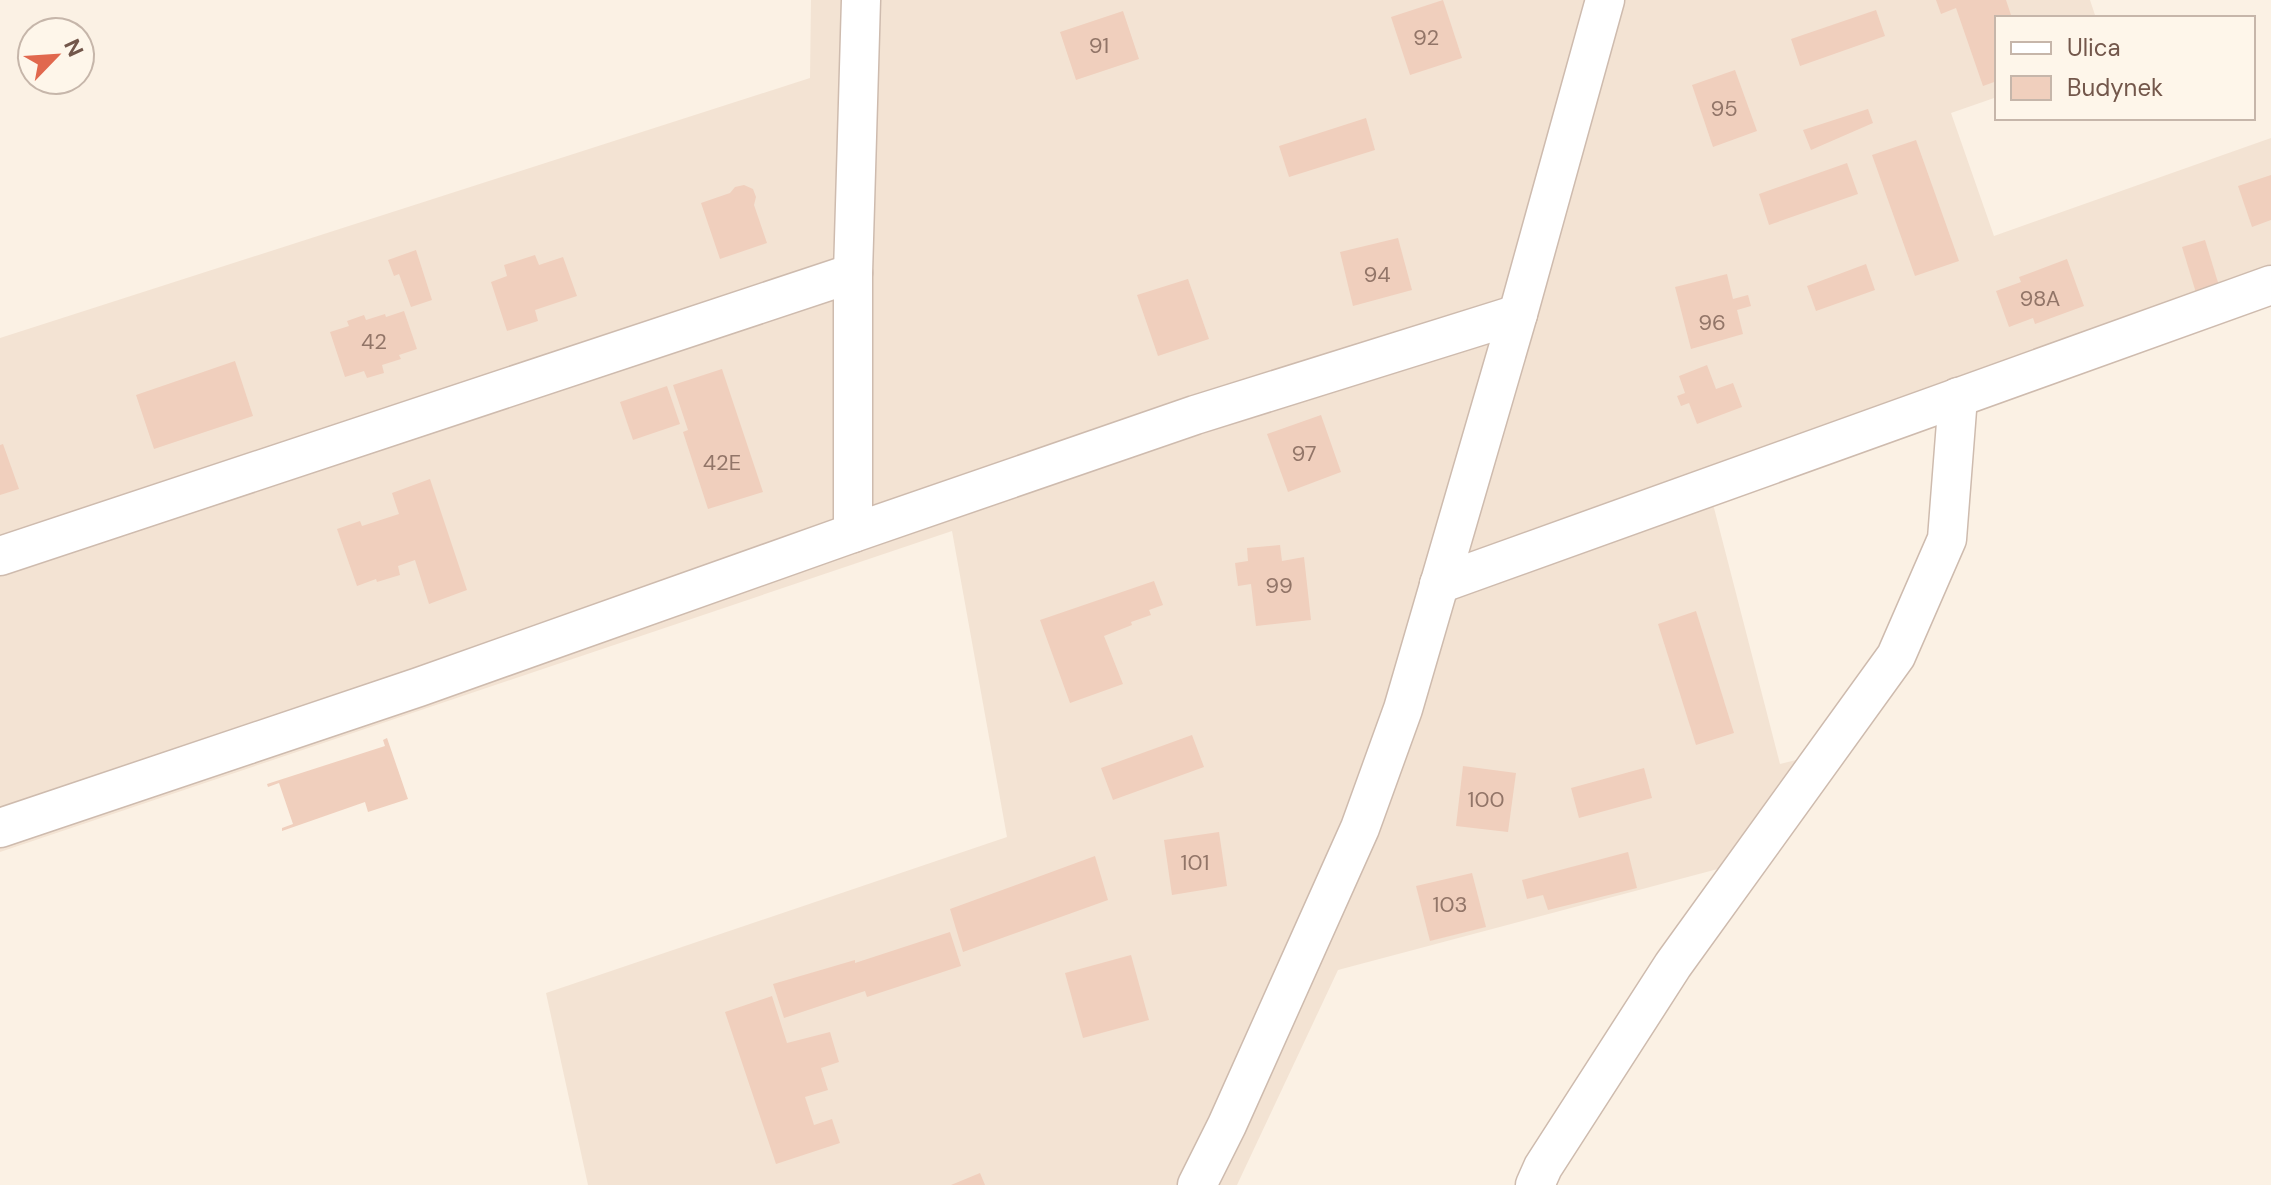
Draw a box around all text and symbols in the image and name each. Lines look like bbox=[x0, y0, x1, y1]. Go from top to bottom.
north arrow bbox=[16, 16, 96, 96]
legend bbox=[1995, 16, 2255, 120]
house number: 92 bbox=[1413, 23, 1439, 52]
house number: 91 bbox=[1089, 31, 1109, 60]
text: Ulica bbox=[2067, 32, 2121, 63]
text: N bbox=[57, 34, 90, 61]
text: Budynek bbox=[2067, 72, 2163, 103]
house number: 95 bbox=[1710, 94, 1738, 123]
house number: 94 bbox=[1363, 260, 1391, 289]
house number: 98A bbox=[2020, 284, 2060, 313]
house number: 96 bbox=[1698, 308, 1726, 337]
house number: 42 bbox=[361, 327, 387, 356]
house number: 97 bbox=[1292, 439, 1317, 468]
house number: 42E bbox=[703, 448, 741, 477]
house number: 99 bbox=[1265, 571, 1293, 600]
house number: 100 bbox=[1468, 785, 1504, 814]
house number: 101 bbox=[1181, 848, 1209, 877]
house number: 103 bbox=[1433, 890, 1467, 919]

